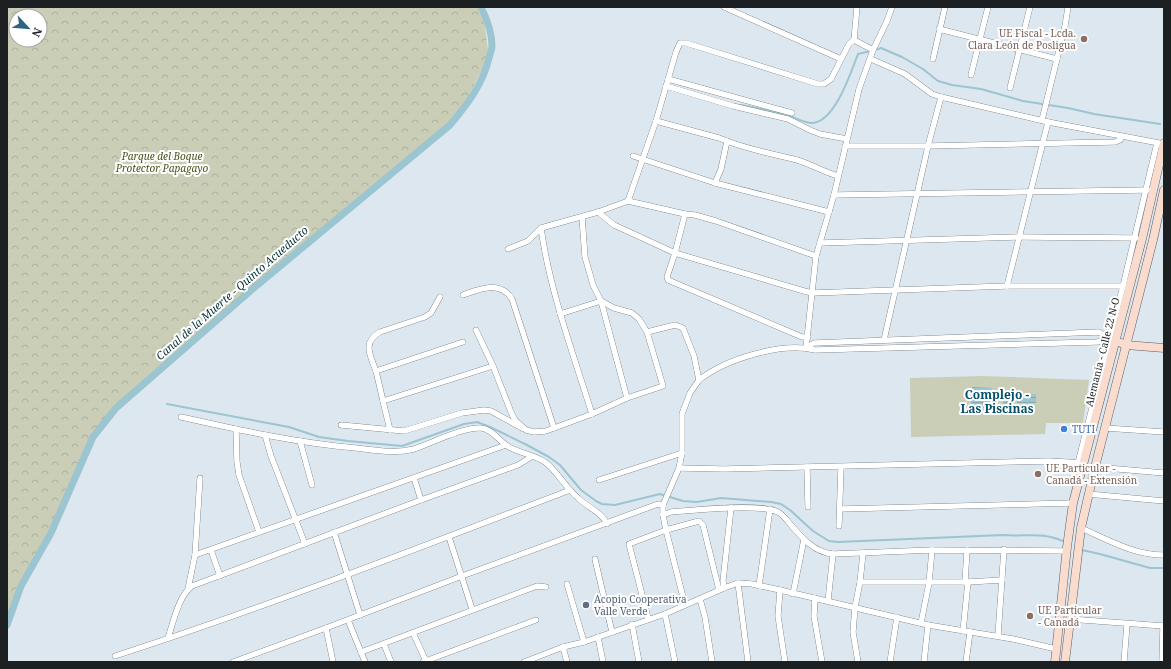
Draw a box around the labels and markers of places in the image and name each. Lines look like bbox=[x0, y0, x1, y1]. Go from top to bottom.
place label: UE Fiscal - Lcda. Clara León de Posligua bbox=[968, 26, 1076, 52]
marker: UE Fiscal - Lcda. Clara León de Posligua bbox=[1079, 34, 1089, 44]
place label: TUTI bbox=[1072, 422, 1095, 436]
marker: TUTI bbox=[1059, 424, 1069, 434]
place label: UE Particular - Canadá - Extensión bbox=[1046, 461, 1138, 487]
marker: UE Particular - Canadá - Extensión bbox=[1033, 469, 1043, 479]
place label: Acopio Cooperativa Valle Verde bbox=[594, 592, 687, 618]
marker: Acopio Cooperativa Valle Verde bbox=[581, 600, 591, 610]
place label: UE Particular - Canadá bbox=[1038, 603, 1102, 629]
marker: UE Particular - Canadá bbox=[1025, 611, 1035, 621]

